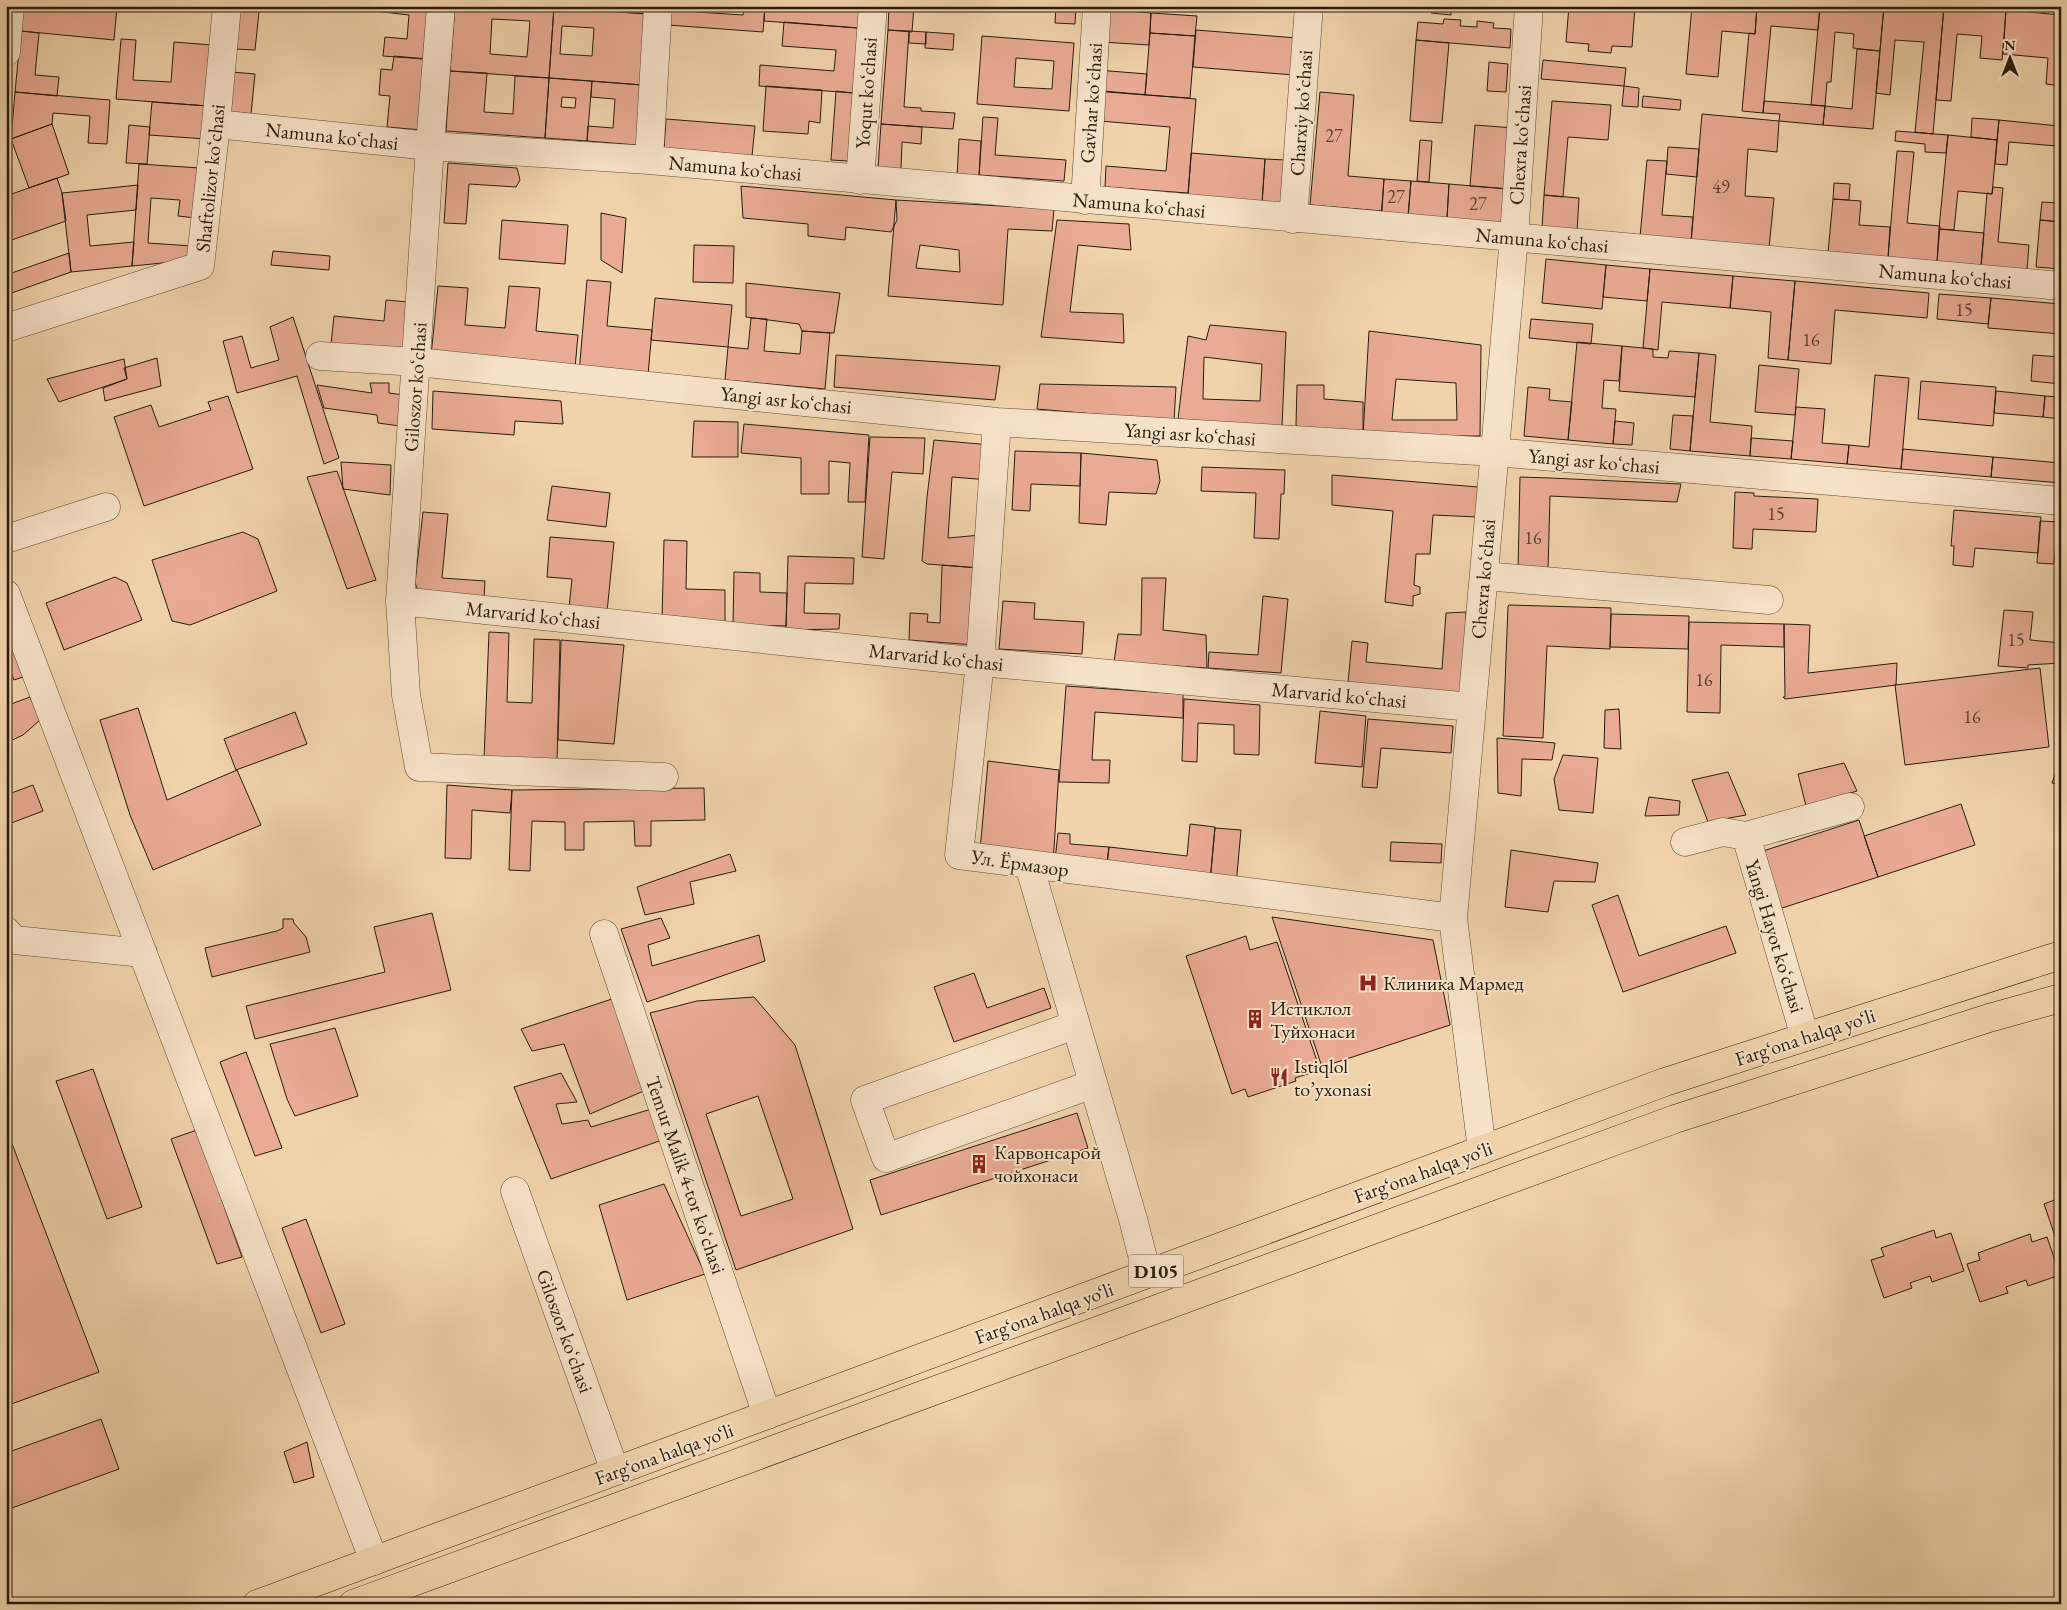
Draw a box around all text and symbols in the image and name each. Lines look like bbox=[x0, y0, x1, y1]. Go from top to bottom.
north arrow bbox=[1984, 32, 2034, 82]
street label: Yoqut koʻchasi bbox=[849, 36, 883, 150]
text: N bbox=[2004, 36, 2016, 54]
street label: Gavhar koʻchasi bbox=[1074, 42, 1108, 164]
street label: Charxiy koʻchasi bbox=[1284, 49, 1318, 177]
street label: Chexra koʻchasi bbox=[1503, 84, 1537, 206]
street label: Shaftolizor koʻchasi bbox=[189, 103, 231, 253]
street label: Namuna koʻchasi bbox=[264, 116, 400, 156]
house number: 27 bbox=[1325, 124, 1343, 147]
street label: Namuna koʻchasi bbox=[667, 149, 803, 187]
house number: 49 bbox=[1712, 175, 1730, 198]
house number: 27 bbox=[1387, 185, 1405, 208]
street label: Namuna koʻchasi bbox=[1071, 186, 1207, 224]
house number: 27 bbox=[1469, 192, 1487, 215]
street label: Namuna koʻchasi bbox=[1474, 221, 1610, 259]
street label: Namuna koʻchasi bbox=[1877, 257, 2013, 295]
house number: 15 bbox=[1955, 298, 1973, 321]
street label: Giloszor koʻchasi bbox=[398, 321, 433, 453]
house number: 16 bbox=[1802, 328, 1820, 351]
street label: Yangi asr koʻchasi bbox=[719, 380, 853, 420]
street label: Yangi asr koʻchasi bbox=[1123, 416, 1257, 452]
street label: Yangi asr koʻchasi bbox=[1527, 442, 1661, 480]
house number: 15 bbox=[1767, 502, 1785, 525]
street label: Chexra koʻchasi bbox=[1465, 518, 1501, 640]
house number: 16 bbox=[1524, 526, 1542, 549]
street label: Marvarid koʻchasi bbox=[464, 595, 602, 635]
house number: 15 bbox=[2007, 628, 2025, 651]
street label: Marvarid koʻchasi bbox=[867, 637, 1005, 677]
house number: 16 bbox=[1695, 668, 1713, 691]
street label: Marvarid koʻchasi bbox=[1270, 676, 1408, 714]
house number: 16 bbox=[1963, 705, 1981, 728]
street label: Ул. Ёрмазор bbox=[968, 843, 1071, 883]
street label: Yangi Hayot koʻchasi bbox=[1739, 856, 1811, 1016]
place label: Клиника Мармед bbox=[1383, 970, 1524, 996]
hospital icon: Клиника Мармед bbox=[1357, 972, 1379, 994]
place label: Истиклол Туйхонаси bbox=[1270, 995, 1356, 1044]
street label: Farg‘ona halqa yo‘li bbox=[1732, 1002, 1879, 1072]
building icon: Истиклол Туйхонаси bbox=[1244, 1008, 1266, 1030]
place label: Istiqlol to’yxonasi bbox=[1294, 1053, 1372, 1102]
restaurant icon: Istiqlol to’yxonasi bbox=[1268, 1066, 1290, 1088]
street label: Temur Malik 4-tor koʻchasi bbox=[640, 1073, 732, 1277]
street label: Farg‘ona halqa yo‘li bbox=[1350, 1135, 1496, 1209]
place label: Карвонсарой чойхонаси bbox=[994, 1139, 1101, 1188]
building icon: Карвонсарой чойхонаси bbox=[968, 1153, 990, 1175]
road number: D105 bbox=[1128, 1254, 1184, 1288]
street label: Giloszor koʻchasi bbox=[531, 1266, 599, 1397]
street label: Farg‘ona halqa yo‘li bbox=[971, 1276, 1117, 1350]
street label: Farg‘ona halqa yo‘li bbox=[591, 1417, 737, 1491]

